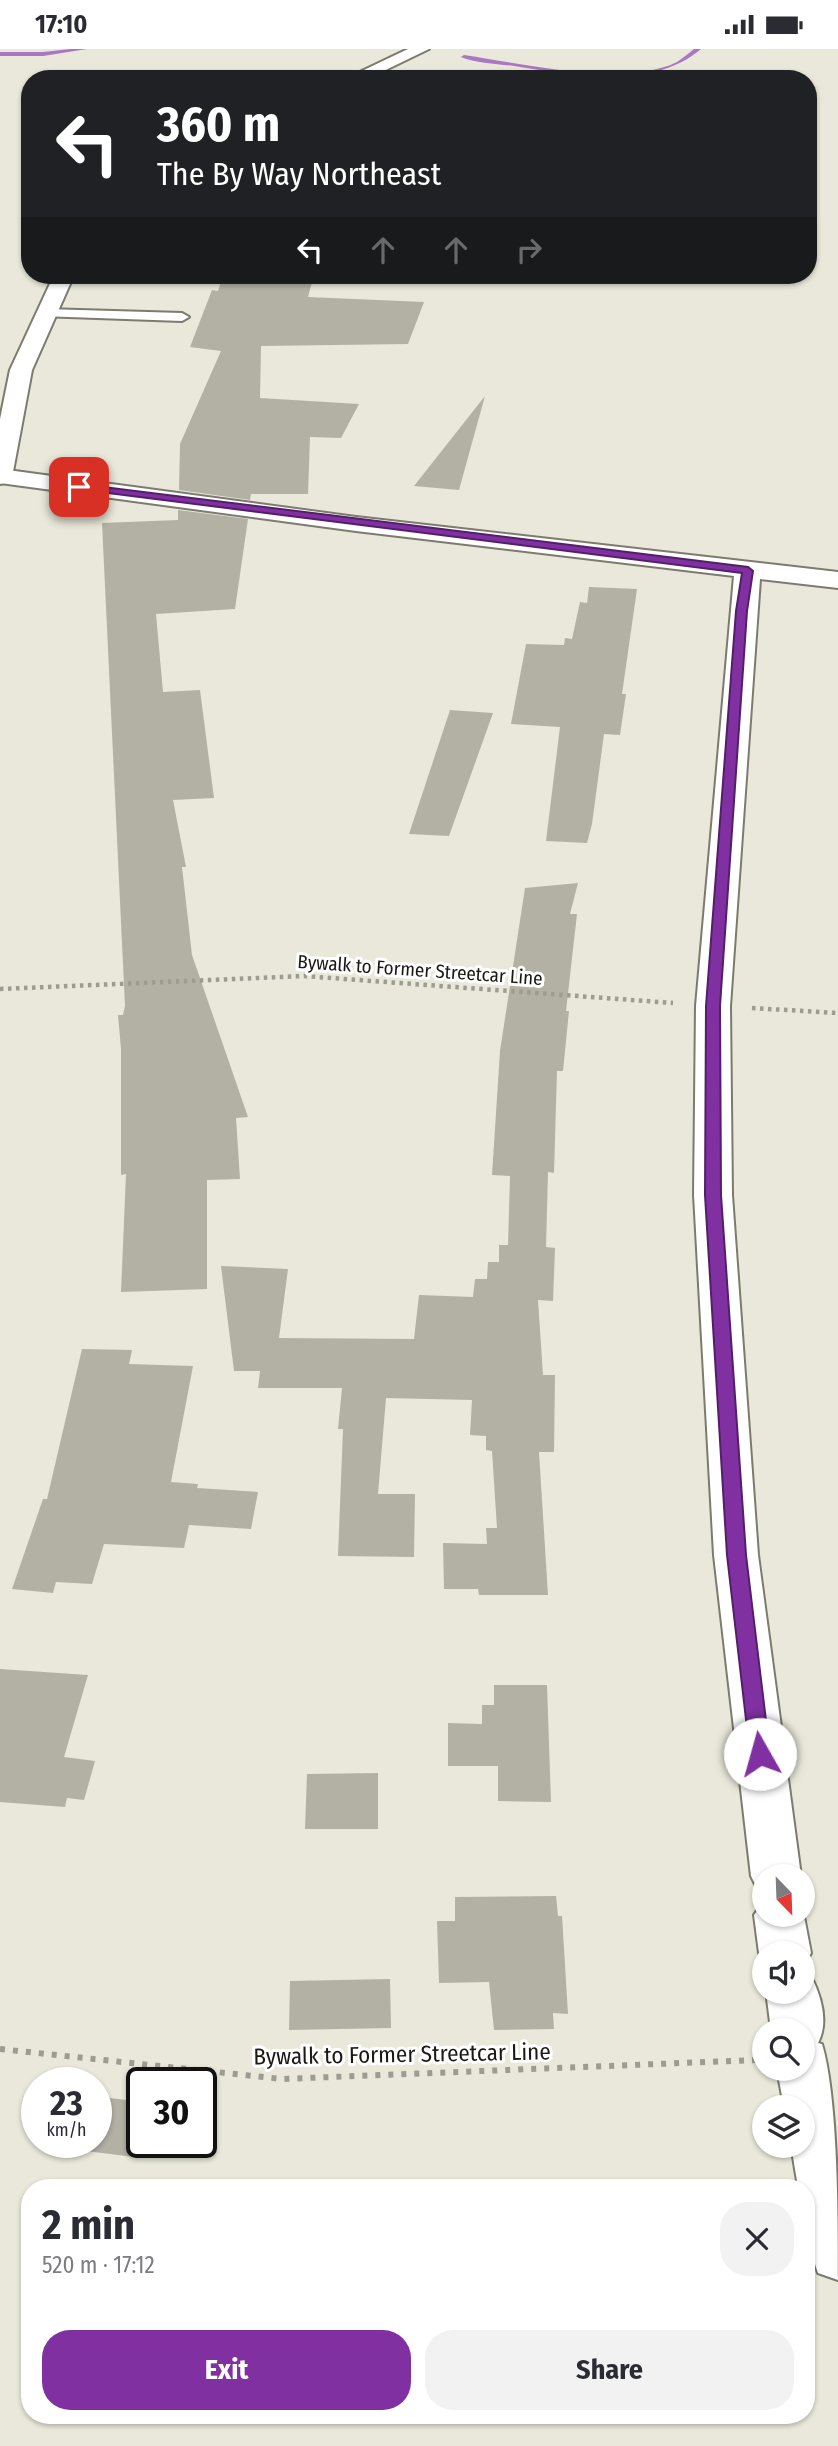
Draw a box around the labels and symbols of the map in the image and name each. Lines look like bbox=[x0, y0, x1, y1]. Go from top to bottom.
pin bbox=[49, 457, 109, 517]
street label: Bywalk to Former Streetcar Line bbox=[297, 950, 543, 990]
position arrow bbox=[723, 1717, 797, 1791]
north arrow bbox=[752, 1864, 816, 1927]
street label: Bywalk to Former Streetcar Line bbox=[253, 2037, 551, 2071]
speed limit sign: 30 bbox=[126, 2067, 217, 2158]

